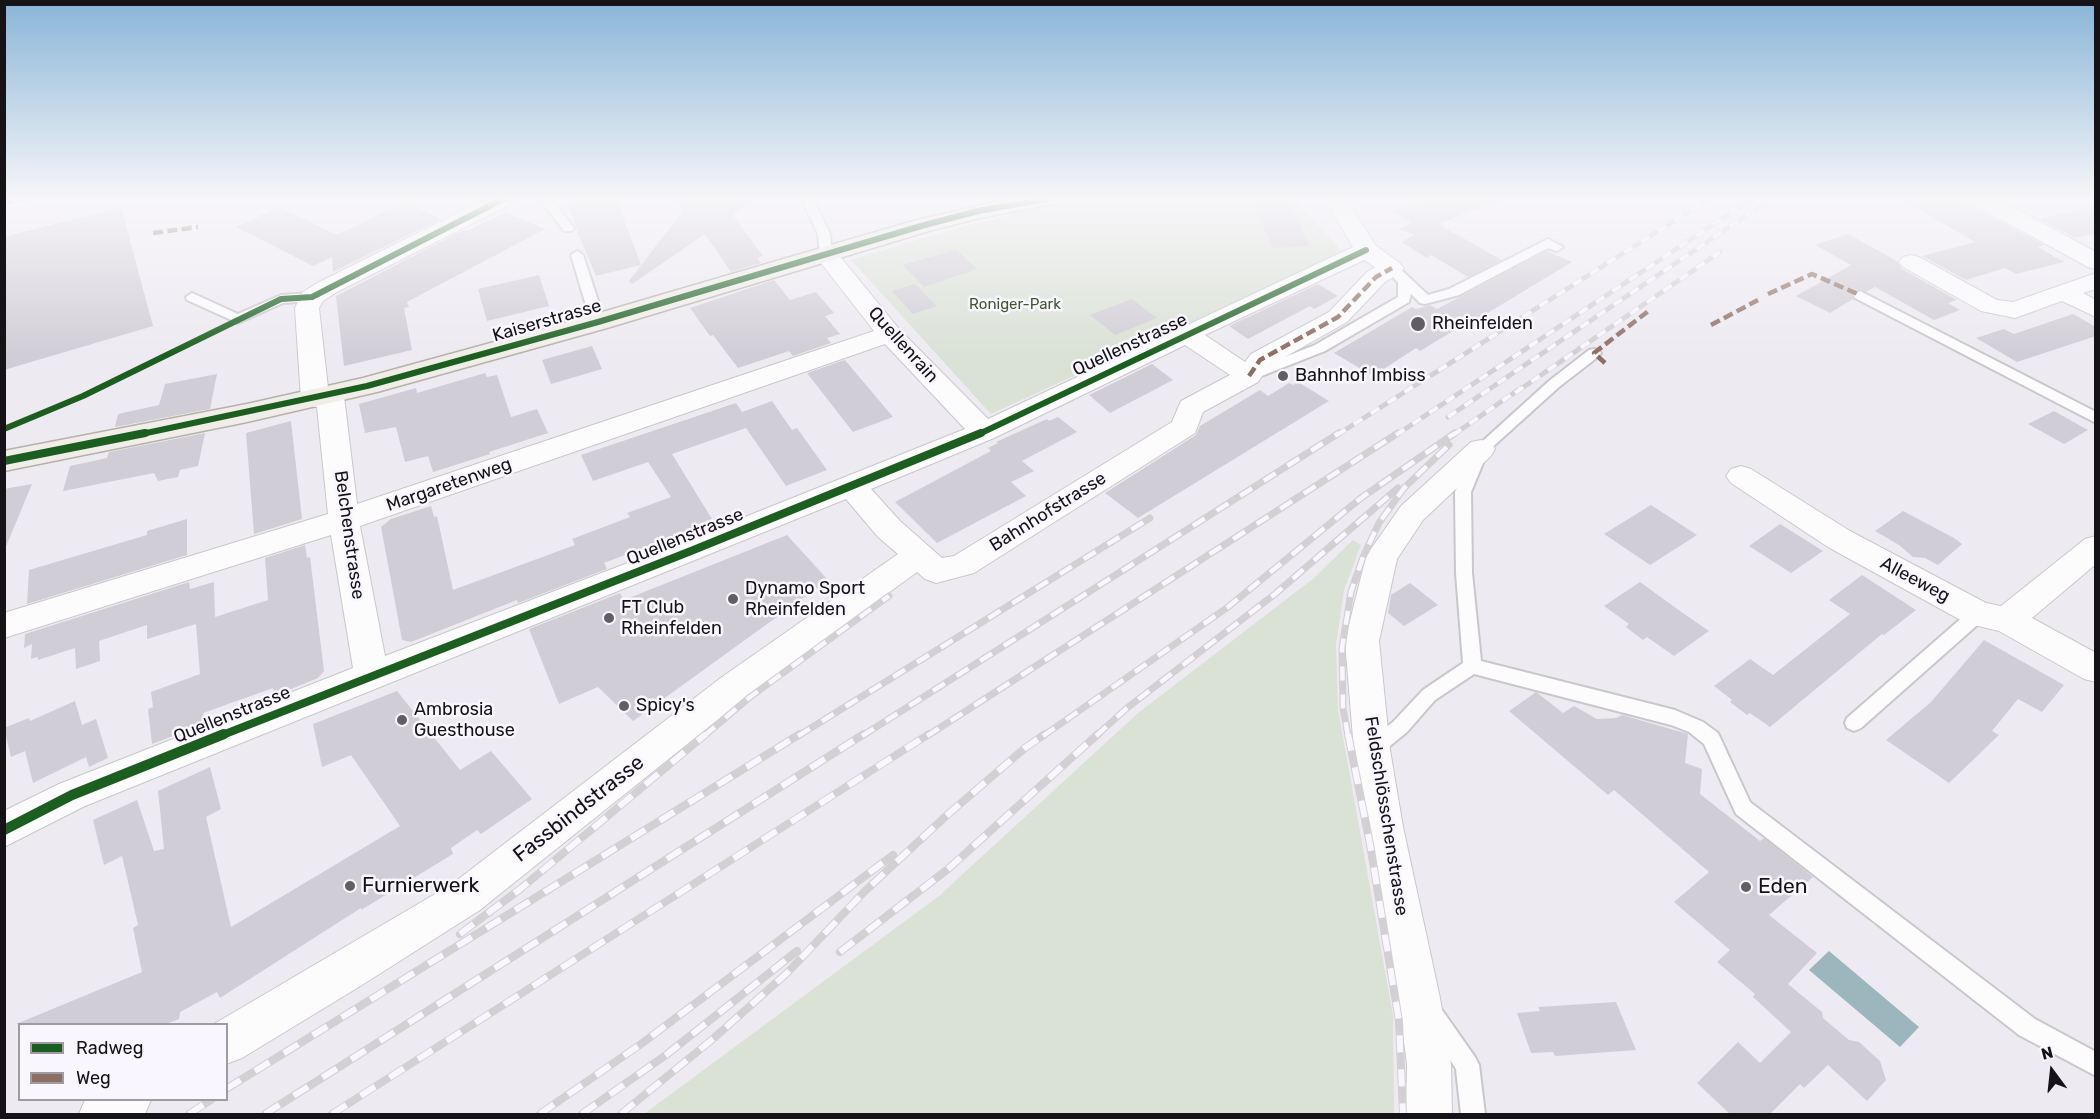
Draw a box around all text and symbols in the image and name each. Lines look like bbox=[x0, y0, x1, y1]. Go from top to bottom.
street label: Kaiserstrasse bbox=[490, 295, 604, 347]
park label: Roniger-Park bbox=[969, 296, 1061, 314]
street label: Quellenrain bbox=[863, 303, 943, 387]
street label: Quellenstrasse bbox=[1069, 309, 1191, 381]
place label: Rheinfelden bbox=[1432, 313, 1533, 335]
marker: Rheinfelden bbox=[1409, 315, 1427, 333]
place label: Bahnhof Imbiss bbox=[1295, 365, 1426, 387]
marker: Bahnhof Imbiss bbox=[1276, 369, 1290, 383]
street label: Margaretenweg bbox=[383, 453, 515, 517]
street label: Bahnhofstrasse bbox=[986, 468, 1110, 556]
street label: Belchenstrasse bbox=[329, 469, 369, 601]
street label: Quellenstrasse bbox=[623, 504, 747, 570]
street label: Alleeweg bbox=[1876, 553, 1954, 607]
place label: Dynamo Sport Rheinfelden bbox=[745, 578, 865, 620]
marker: Dynamo Sport Rheinfelden bbox=[726, 592, 740, 606]
place label: FT Club Rheinfelden bbox=[621, 597, 722, 640]
marker: FT Club Rheinfelden bbox=[602, 611, 616, 625]
street label: Quellenstrasse bbox=[170, 682, 294, 748]
place label: Spicy's bbox=[636, 695, 695, 717]
place label: Ambrosia Guesthouse bbox=[414, 699, 515, 742]
marker: Spicy's bbox=[617, 699, 631, 713]
marker: Ambrosia Guesthouse bbox=[395, 713, 409, 727]
street label: Feldschlösschenstrasse bbox=[1360, 715, 1412, 917]
street label: Fassbindstrasse bbox=[509, 750, 649, 868]
place label: Furnierwerk bbox=[362, 873, 479, 899]
place label: Eden bbox=[1758, 874, 1808, 900]
marker: Furnierwerk bbox=[343, 879, 357, 893]
marker: Eden bbox=[1739, 880, 1753, 894]
legend bbox=[18, 1023, 228, 1101]
text: Radweg bbox=[76, 1037, 143, 1059]
north arrow bbox=[2022, 1041, 2082, 1101]
text: N bbox=[2039, 1042, 2055, 1064]
text: Weg bbox=[76, 1067, 111, 1089]

